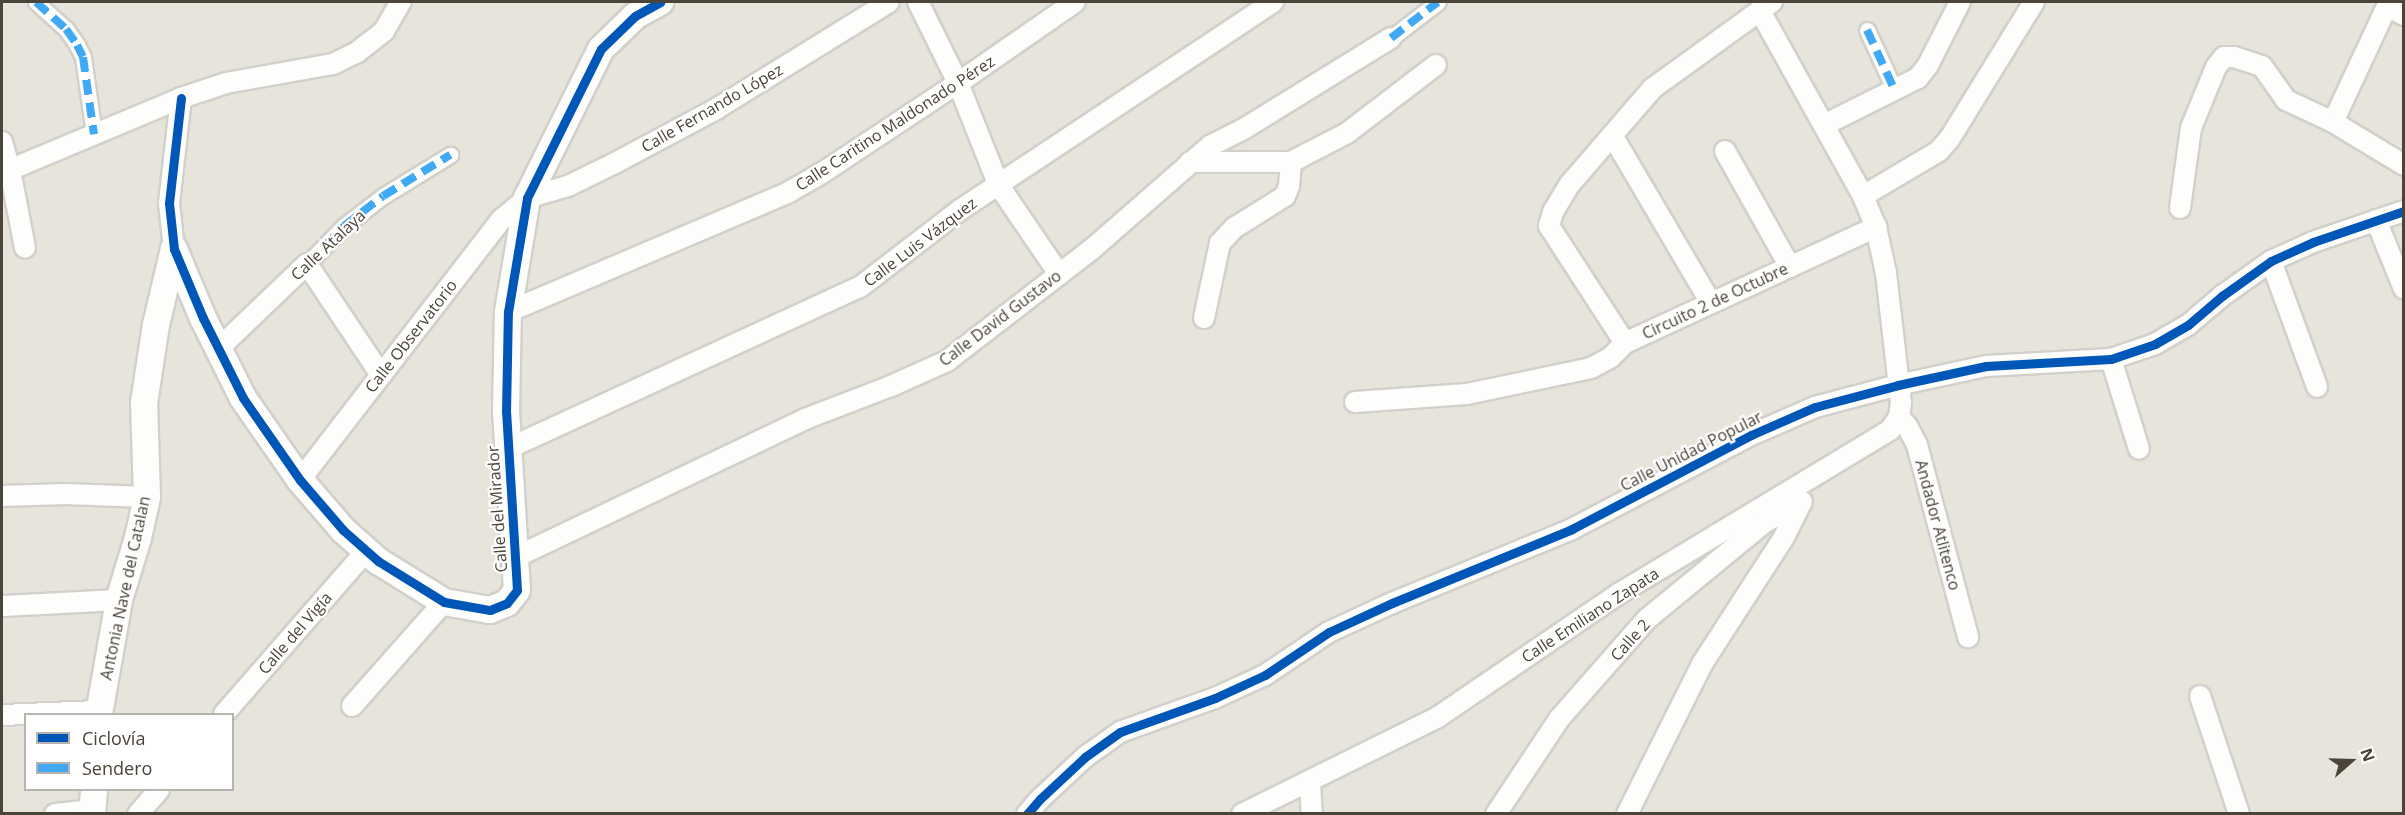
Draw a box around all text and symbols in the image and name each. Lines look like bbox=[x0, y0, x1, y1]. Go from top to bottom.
street label: Calle Caritino Maldonado Pérez bbox=[792, 51, 998, 195]
street label: Calle Fernando López bbox=[638, 60, 786, 156]
street label: Calle Luis Vázquez bbox=[860, 193, 980, 291]
street label: Calle Atalaya bbox=[287, 206, 369, 284]
street label: Circuito 2 de Octubre bbox=[1639, 259, 1791, 343]
street label: Calle David Gustavo bbox=[935, 266, 1065, 370]
street label: Calle Observatorio bbox=[361, 276, 461, 396]
street label: Calle Unidad Popular bbox=[1617, 407, 1765, 495]
street label: Calle del Mirador bbox=[483, 445, 511, 573]
street label: Andador Atlitenco bbox=[1911, 458, 1965, 592]
street label: Antonia Nave del Catalan bbox=[96, 494, 154, 682]
street label: Calle Emiliano Zapata bbox=[1518, 563, 1662, 667]
street label: Calle del Vigía bbox=[254, 588, 336, 678]
street label: Calle 2 bbox=[1606, 615, 1654, 665]
legend bbox=[24, 713, 234, 791]
text: Ciclovía bbox=[82, 726, 145, 750]
north arrow bbox=[2321, 731, 2381, 791]
text: N bbox=[2355, 745, 2380, 765]
text: Sendero bbox=[82, 756, 152, 780]

